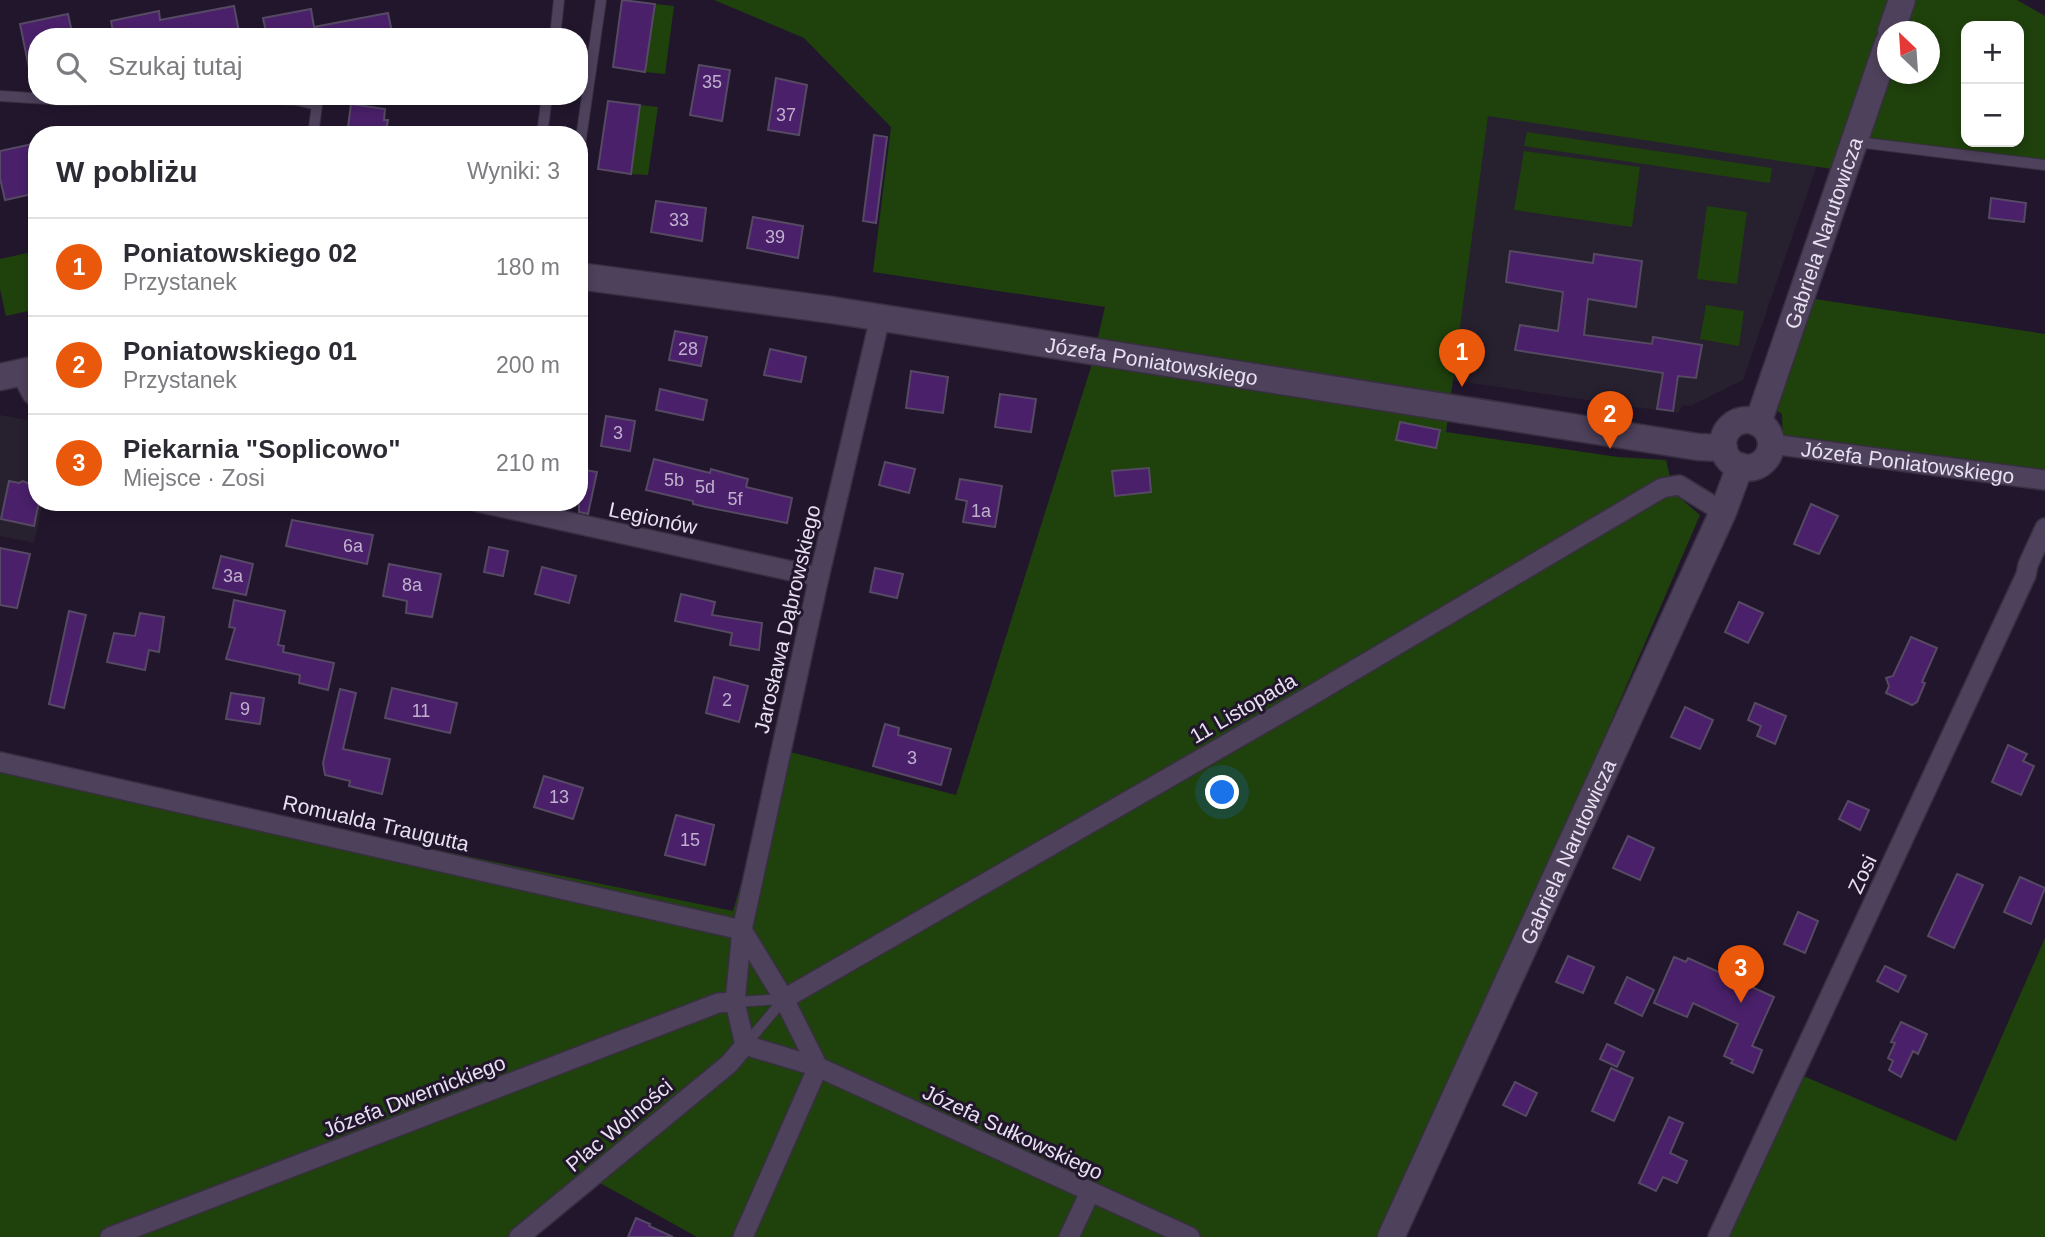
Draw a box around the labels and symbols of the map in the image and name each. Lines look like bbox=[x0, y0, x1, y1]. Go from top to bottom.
north arrow bbox=[1877, 21, 1940, 84]
house number: 35 bbox=[702, 72, 722, 92]
house number: 37 bbox=[776, 105, 796, 125]
street label: Gabriela Narutowicza bbox=[1780, 134, 1867, 332]
house number: 33 bbox=[669, 210, 689, 230]
house number: 39 bbox=[765, 227, 785, 247]
pin: 1 bbox=[1439, 329, 1485, 387]
street label: Józefa Poniatowskiego bbox=[1044, 332, 1260, 389]
house number: 28 bbox=[678, 339, 698, 359]
pin: 2 bbox=[1587, 391, 1633, 449]
house number: 3 bbox=[613, 423, 623, 443]
street label: Józefa Poniatowskiego bbox=[1800, 437, 2016, 487]
house number: 5b bbox=[664, 470, 684, 490]
house number: 5d bbox=[695, 477, 715, 497]
house number: 5f bbox=[727, 489, 744, 509]
street label: Legionów bbox=[607, 497, 700, 539]
house number: 1a bbox=[971, 501, 992, 521]
street label: Jarosława Dąbrowskiego bbox=[750, 503, 824, 735]
house number: 6a bbox=[343, 536, 364, 556]
house number: 3a bbox=[223, 566, 244, 586]
house number: 8a bbox=[402, 575, 423, 595]
street label: 11 Listopada bbox=[1186, 668, 1300, 748]
house number: 2 bbox=[722, 690, 732, 710]
house number: 9 bbox=[240, 699, 250, 719]
house number: 11 bbox=[412, 701, 430, 721]
house number: 3 bbox=[907, 748, 917, 768]
street label: Gabriela Narutowicza bbox=[1515, 755, 1620, 948]
your location bbox=[1205, 775, 1239, 809]
house number: 13 bbox=[549, 787, 569, 807]
street label: Romualda Traugutta bbox=[281, 790, 472, 856]
house number: 15 bbox=[680, 830, 700, 850]
street label: Zosi bbox=[1843, 851, 1881, 897]
pin: 3 bbox=[1718, 945, 1764, 1003]
street label: Józefa Dwernickiego bbox=[319, 1051, 509, 1141]
street label: Plac Wolności bbox=[561, 1074, 677, 1176]
street label: Józefa Sułkowskiego bbox=[919, 1080, 1107, 1184]

